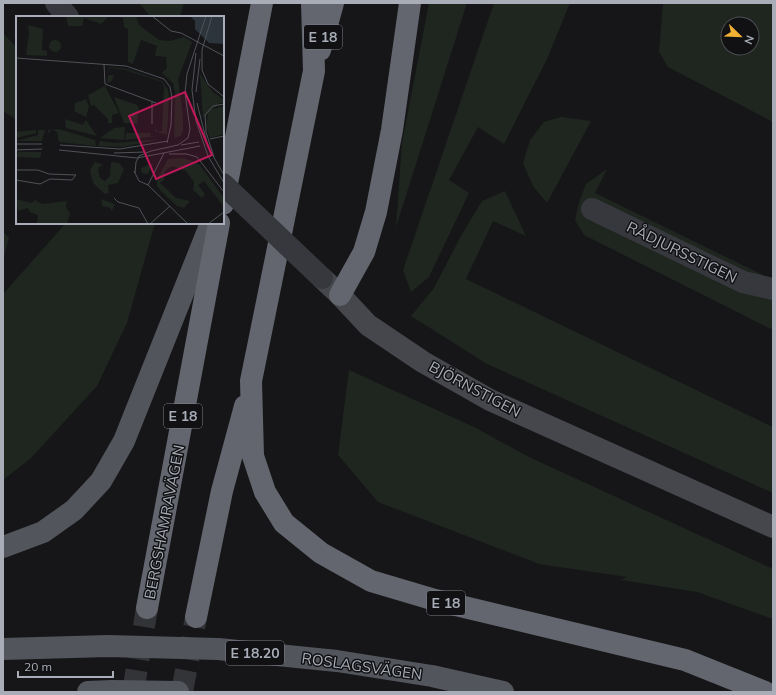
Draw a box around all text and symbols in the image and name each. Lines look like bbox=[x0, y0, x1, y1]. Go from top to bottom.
inset map bbox=[16, 16, 224, 224]
north arrow bbox=[720, 16, 760, 56]
road number: E 18 bbox=[304, 25, 342, 49]
text: N bbox=[741, 33, 757, 46]
street label: RÅDJURSSTIGEN bbox=[624, 216, 741, 287]
street label: BJÖRNSTIGEN bbox=[426, 357, 524, 421]
road number: E 18 bbox=[164, 404, 202, 428]
street label: BERGSHAMRAVÄGEN bbox=[140, 443, 188, 601]
road number: E 18 bbox=[427, 591, 465, 615]
road number: E 18.20 bbox=[226, 641, 284, 665]
street label: ROSLAGSVÄGEN bbox=[300, 648, 424, 684]
scale bar bbox=[18, 653, 113, 679]
text: 20 m bbox=[24, 659, 52, 674]

